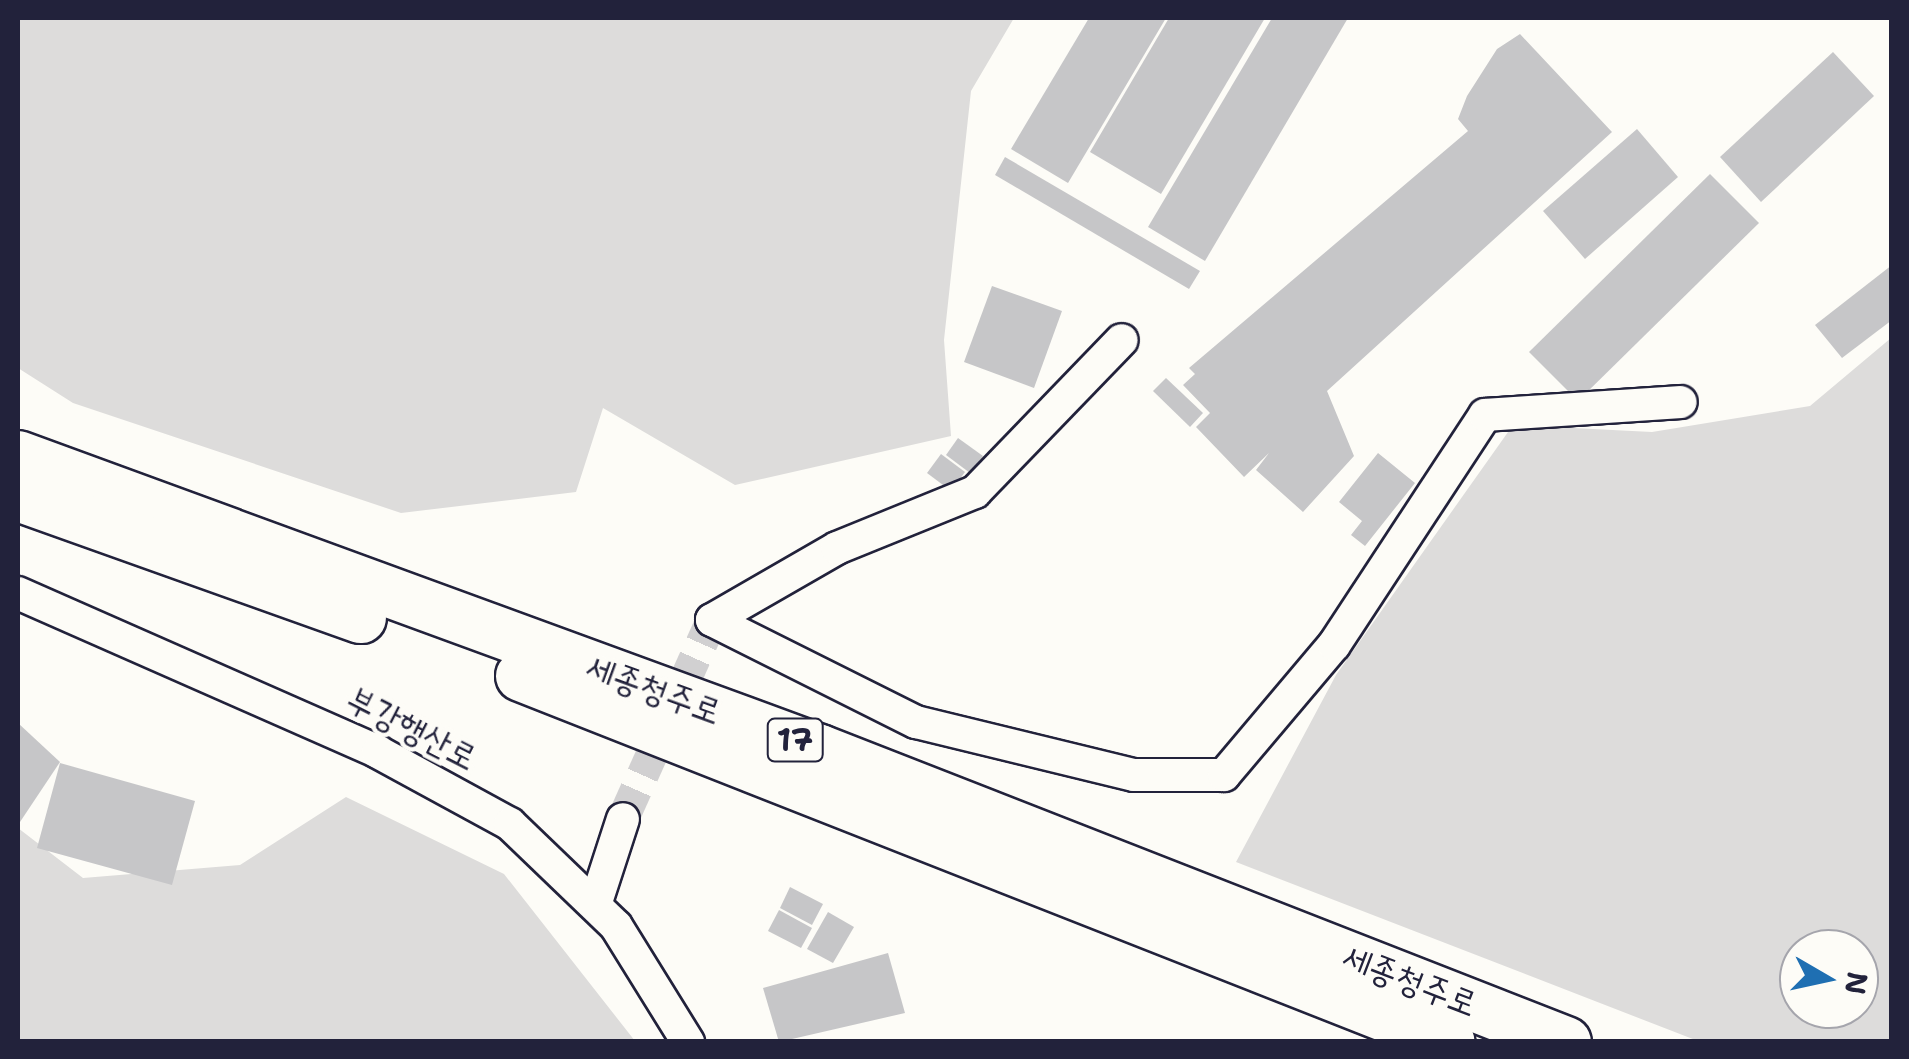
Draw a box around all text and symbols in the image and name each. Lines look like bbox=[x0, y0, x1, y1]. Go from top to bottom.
street label: 세종청주로 bbox=[581, 645, 727, 733]
street label: 부강행산로 bbox=[340, 677, 484, 779]
road number: 17 bbox=[765, 713, 825, 767]
north arrow bbox=[1779, 929, 1879, 1029]
street label: 세종청주로 bbox=[1337, 935, 1483, 1025]
text: N bbox=[1836, 969, 1877, 997]

